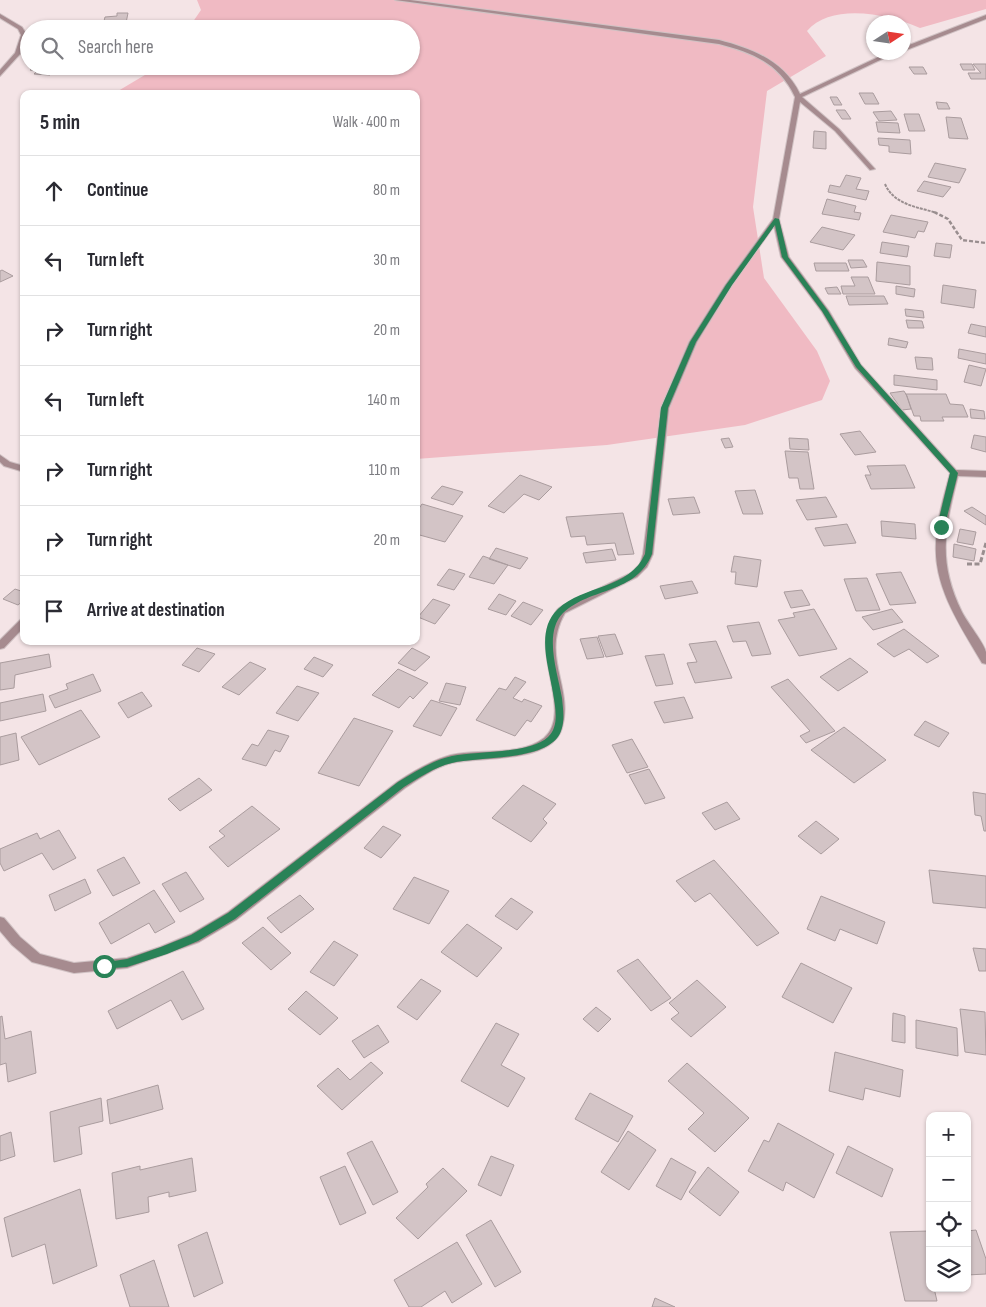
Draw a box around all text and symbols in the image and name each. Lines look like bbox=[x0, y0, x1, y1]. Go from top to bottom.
north arrow bbox=[866, 15, 911, 60]
search box bbox=[20, 20, 420, 75]
icon: search bbox=[38, 34, 66, 62]
text: Search here bbox=[78, 36, 154, 59]
text: 5 min bbox=[40, 110, 80, 135]
text: Walk · 400 m bbox=[333, 113, 400, 132]
icon: ahead bbox=[40, 177, 68, 205]
text: Continue bbox=[87, 179, 148, 202]
text: 80 m bbox=[373, 181, 400, 200]
icon: left bbox=[40, 247, 68, 275]
text: Turn left bbox=[87, 249, 144, 272]
text: 30 m bbox=[373, 251, 400, 270]
icon: right bbox=[40, 317, 68, 345]
text: Turn right bbox=[87, 319, 152, 342]
text: 20 m bbox=[373, 321, 400, 340]
icon: left bbox=[40, 387, 68, 415]
text: Turn left bbox=[87, 389, 144, 412]
text: 140 m bbox=[368, 391, 400, 410]
icon: right bbox=[40, 457, 68, 485]
text: Turn right bbox=[87, 459, 152, 482]
text: 110 m bbox=[369, 461, 400, 480]
route end bbox=[930, 516, 953, 539]
icon: right bbox=[40, 527, 68, 555]
text: Turn right bbox=[87, 529, 152, 552]
text: 20 m bbox=[373, 531, 400, 550]
icon: arrive bbox=[40, 597, 68, 625]
text: Arrive at destination bbox=[87, 599, 225, 622]
route start bbox=[93, 955, 116, 978]
map controls bbox=[926, 1112, 971, 1292]
button: + bbox=[926, 1112, 971, 1157]
button: − bbox=[926, 1157, 971, 1202]
button: locate bbox=[926, 1202, 971, 1247]
button: layers bbox=[926, 1247, 971, 1292]

